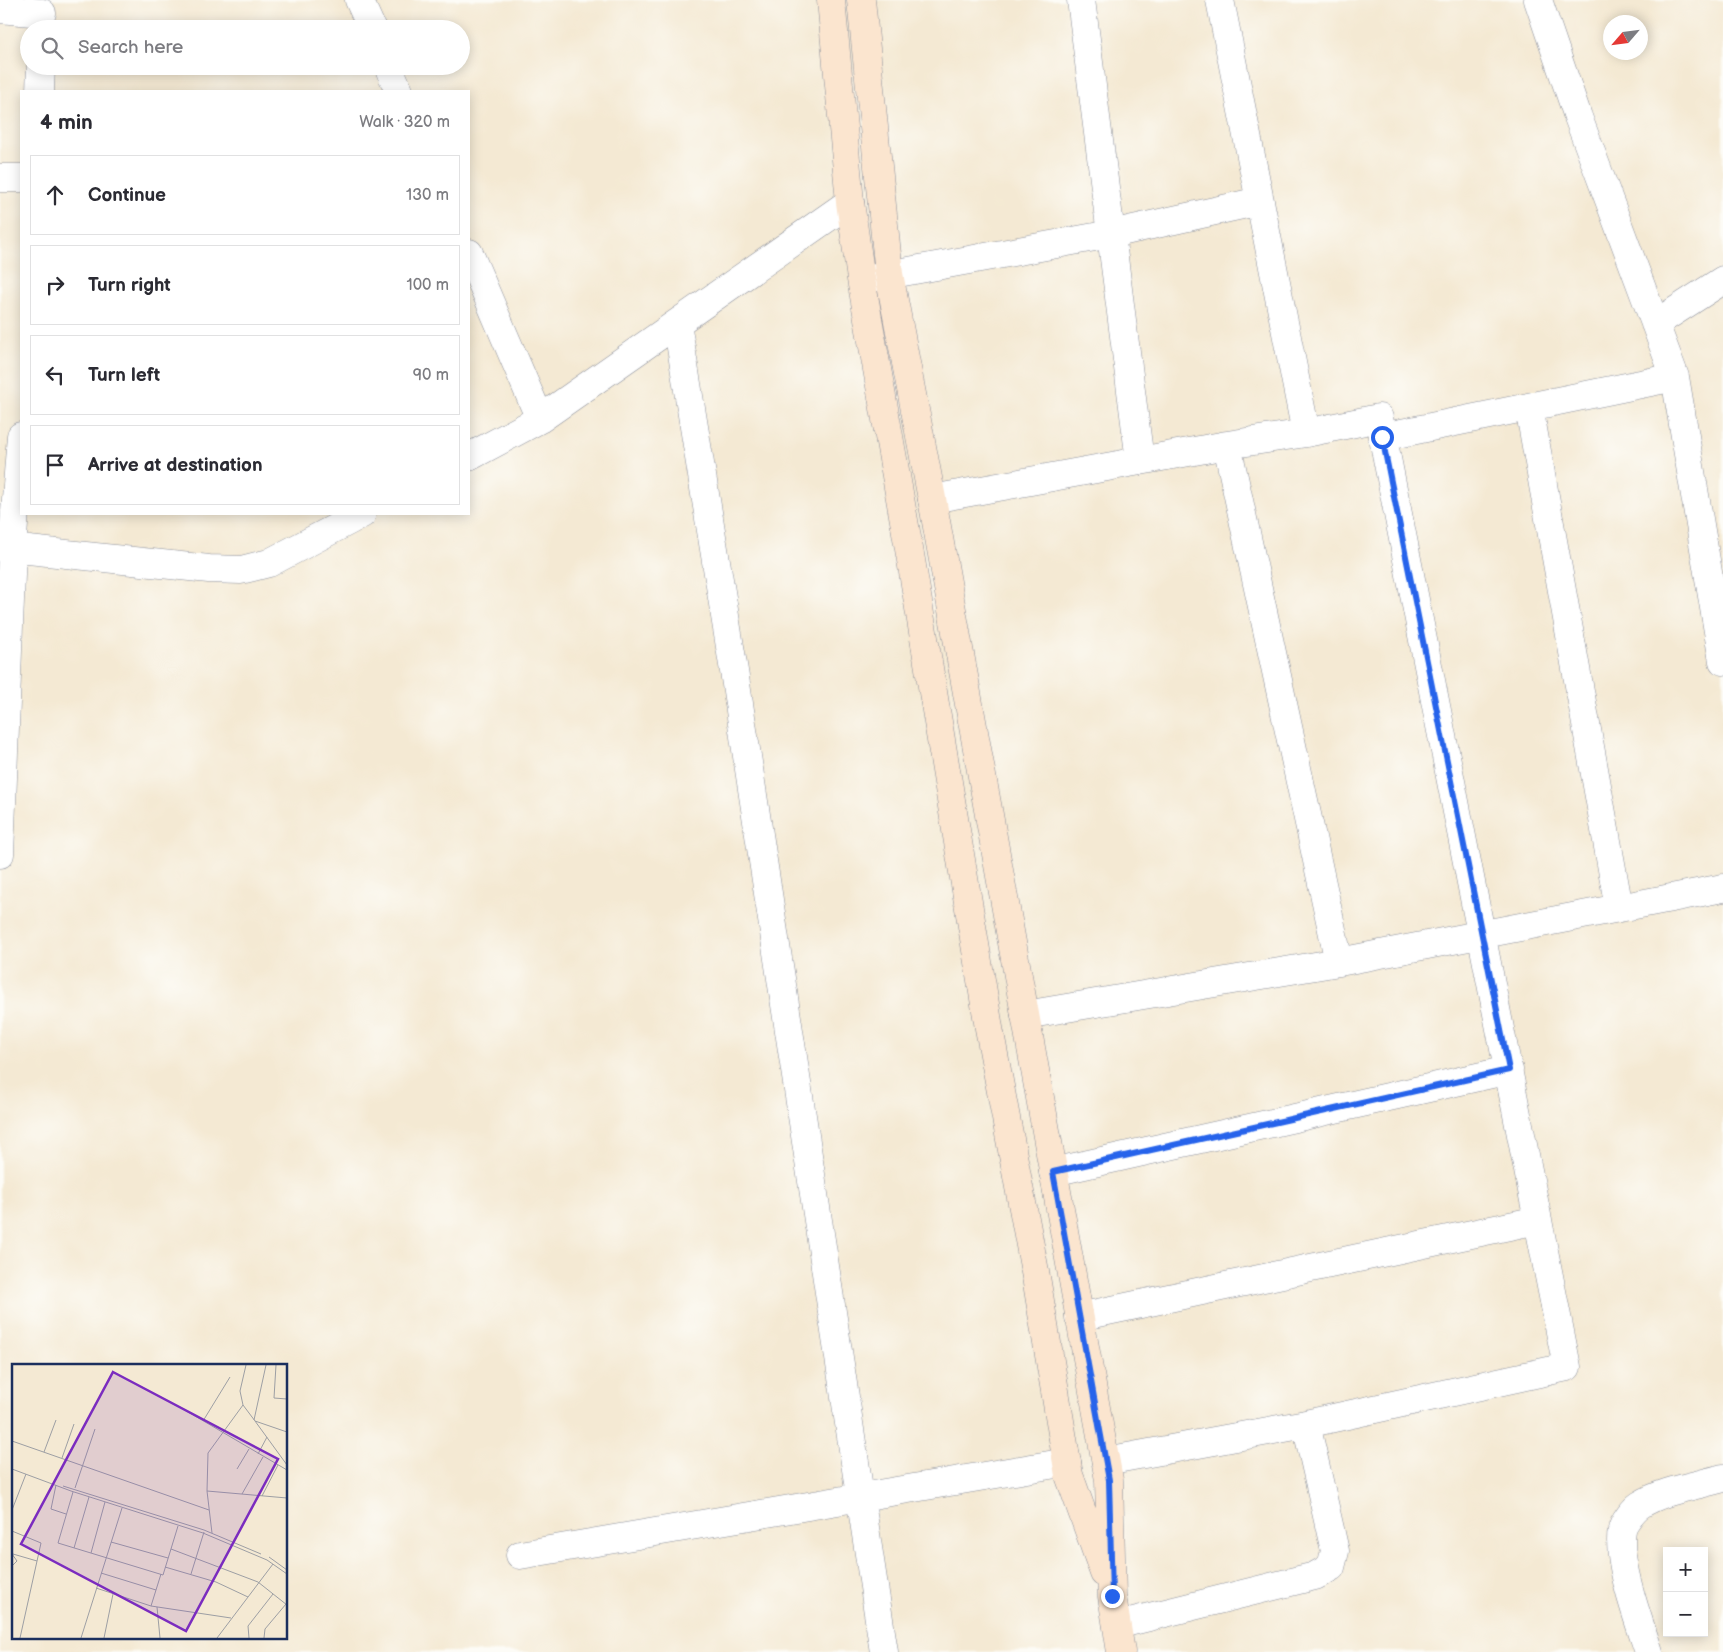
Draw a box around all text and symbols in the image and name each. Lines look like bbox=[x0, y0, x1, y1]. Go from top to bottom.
north arrow bbox=[1603, 15, 1648, 60]
search box bbox=[20, 20, 470, 75]
icon: search bbox=[38, 34, 66, 62]
text: Search here bbox=[78, 36, 183, 59]
text: 4 min bbox=[40, 110, 93, 135]
text: Walk · 320 m bbox=[359, 113, 450, 132]
icon: ahead bbox=[41, 181, 69, 209]
text: Continue bbox=[88, 184, 166, 207]
text: 130 m bbox=[406, 186, 449, 205]
icon: right bbox=[41, 271, 69, 299]
text: Turn right bbox=[88, 274, 171, 297]
text: 100 m bbox=[406, 276, 449, 295]
icon: left bbox=[41, 361, 69, 389]
text: Turn left bbox=[88, 364, 160, 387]
text: 90 m bbox=[413, 366, 449, 385]
route start bbox=[1371, 426, 1394, 449]
icon: arrive bbox=[41, 451, 69, 479]
text: Arrive at destination bbox=[88, 454, 263, 477]
inset map bbox=[12, 1364, 288, 1640]
map controls bbox=[1663, 1547, 1708, 1637]
button: + bbox=[1663, 1547, 1708, 1592]
route end bbox=[1101, 1585, 1124, 1608]
button: − bbox=[1663, 1592, 1708, 1637]

